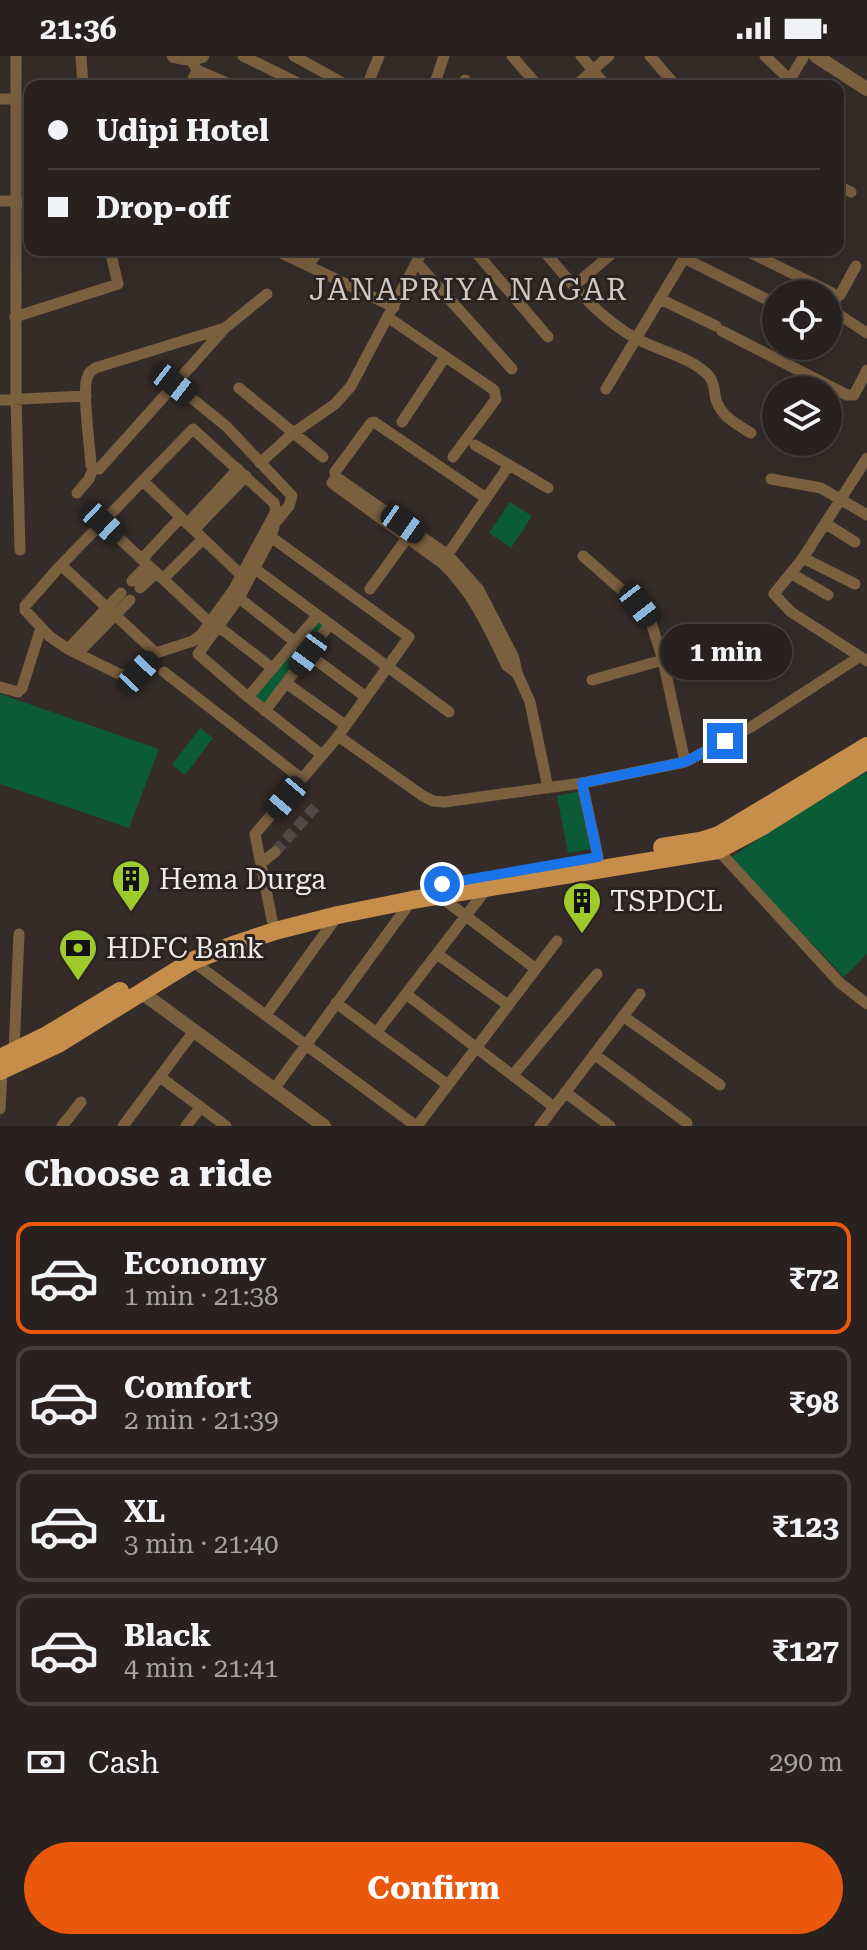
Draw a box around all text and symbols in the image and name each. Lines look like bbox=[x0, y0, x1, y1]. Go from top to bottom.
text: 21:36 bbox=[40, 11, 117, 46]
text: Udipi Hotel bbox=[96, 113, 269, 148]
text: Drop-off bbox=[96, 190, 230, 225]
district label: JANAPRIYA NAGAR bbox=[309, 272, 629, 307]
map controls bbox=[762, 280, 842, 456]
button: locate bbox=[762, 280, 842, 360]
car bbox=[148, 360, 200, 408]
button: layers bbox=[762, 376, 842, 456]
car bbox=[77, 498, 129, 548]
car bbox=[376, 500, 430, 548]
car bbox=[615, 579, 663, 631]
callout: 1 min bbox=[659, 625, 791, 681]
car bbox=[284, 628, 332, 680]
text: 1 min bbox=[690, 637, 762, 667]
car bbox=[114, 646, 164, 698]
route end bbox=[707, 723, 743, 759]
car bbox=[261, 772, 311, 824]
building icon: Hema Durga bbox=[110, 858, 152, 913]
place label: Hema Durga bbox=[159, 863, 326, 896]
route start bbox=[424, 866, 460, 902]
building icon: TSPDCL bbox=[561, 880, 603, 935]
place label: TSPDCL bbox=[610, 885, 723, 918]
bank icon: HDFC Bank bbox=[57, 927, 99, 982]
place label: HDFC Bank bbox=[106, 932, 264, 965]
text: Choose a ride bbox=[24, 1153, 272, 1195]
icon: car bbox=[28, 1242, 100, 1314]
text: Economy bbox=[124, 1246, 266, 1281]
text: ₹72 bbox=[789, 1261, 839, 1296]
text: 1 min · 21:38 bbox=[124, 1281, 279, 1311]
icon: car bbox=[28, 1366, 100, 1438]
text: Comfort bbox=[124, 1370, 251, 1405]
text: ₹98 bbox=[789, 1385, 839, 1420]
text: 2 min · 21:39 bbox=[124, 1405, 279, 1435]
icon: car bbox=[28, 1490, 100, 1562]
text: XL bbox=[124, 1494, 165, 1529]
text: ₹123 bbox=[772, 1509, 839, 1544]
text: 3 min · 21:40 bbox=[124, 1529, 279, 1559]
icon: car bbox=[28, 1614, 100, 1686]
text: Black bbox=[124, 1618, 211, 1653]
text: ₹127 bbox=[772, 1633, 839, 1668]
text: 4 min · 21:41 bbox=[124, 1653, 279, 1683]
icon: cash bbox=[24, 1740, 68, 1784]
text: Cash bbox=[88, 1745, 159, 1780]
text: 290 m bbox=[769, 1747, 843, 1777]
button: Confirm bbox=[24, 1842, 843, 1934]

